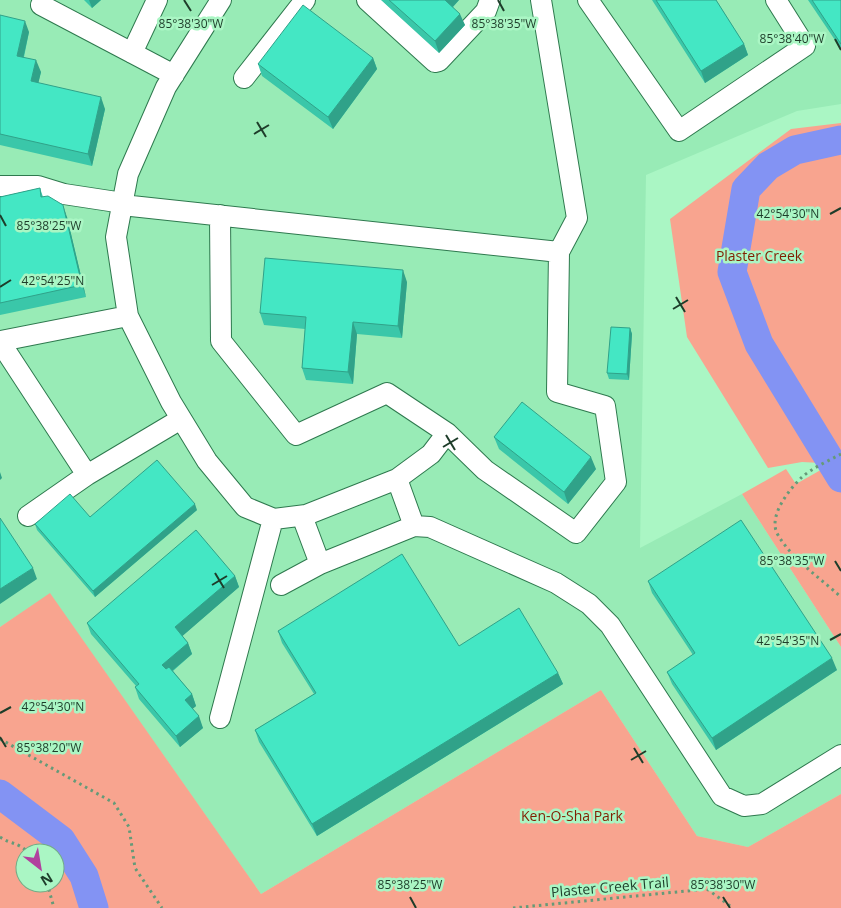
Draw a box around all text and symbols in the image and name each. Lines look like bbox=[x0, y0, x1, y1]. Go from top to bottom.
text: 85°38'30"W bbox=[159, 15, 223, 32]
text: 85°38'35"W bbox=[472, 15, 536, 32]
text: 85°38'40"W bbox=[760, 30, 824, 47]
text: 42°54'30"N bbox=[757, 205, 819, 222]
text: 85°38'25"W bbox=[17, 217, 81, 234]
park label: Plaster Creek bbox=[716, 246, 803, 265]
text: 42°54'25"N bbox=[22, 272, 84, 289]
text: 85°38'35"W bbox=[760, 552, 824, 569]
text: 42°54'35"N bbox=[757, 632, 819, 649]
text: 42°54'30"N bbox=[22, 698, 84, 715]
text: 85°38'20"W bbox=[17, 739, 81, 756]
park label: Ken-O-Sha Park bbox=[521, 806, 624, 825]
north arrow bbox=[15, 843, 65, 893]
text: N bbox=[37, 868, 57, 891]
street label: Plaster Creek Trail bbox=[550, 872, 670, 901]
text: 85°38'25"W bbox=[378, 876, 442, 893]
text: 85°38'30"W bbox=[691, 876, 755, 893]

